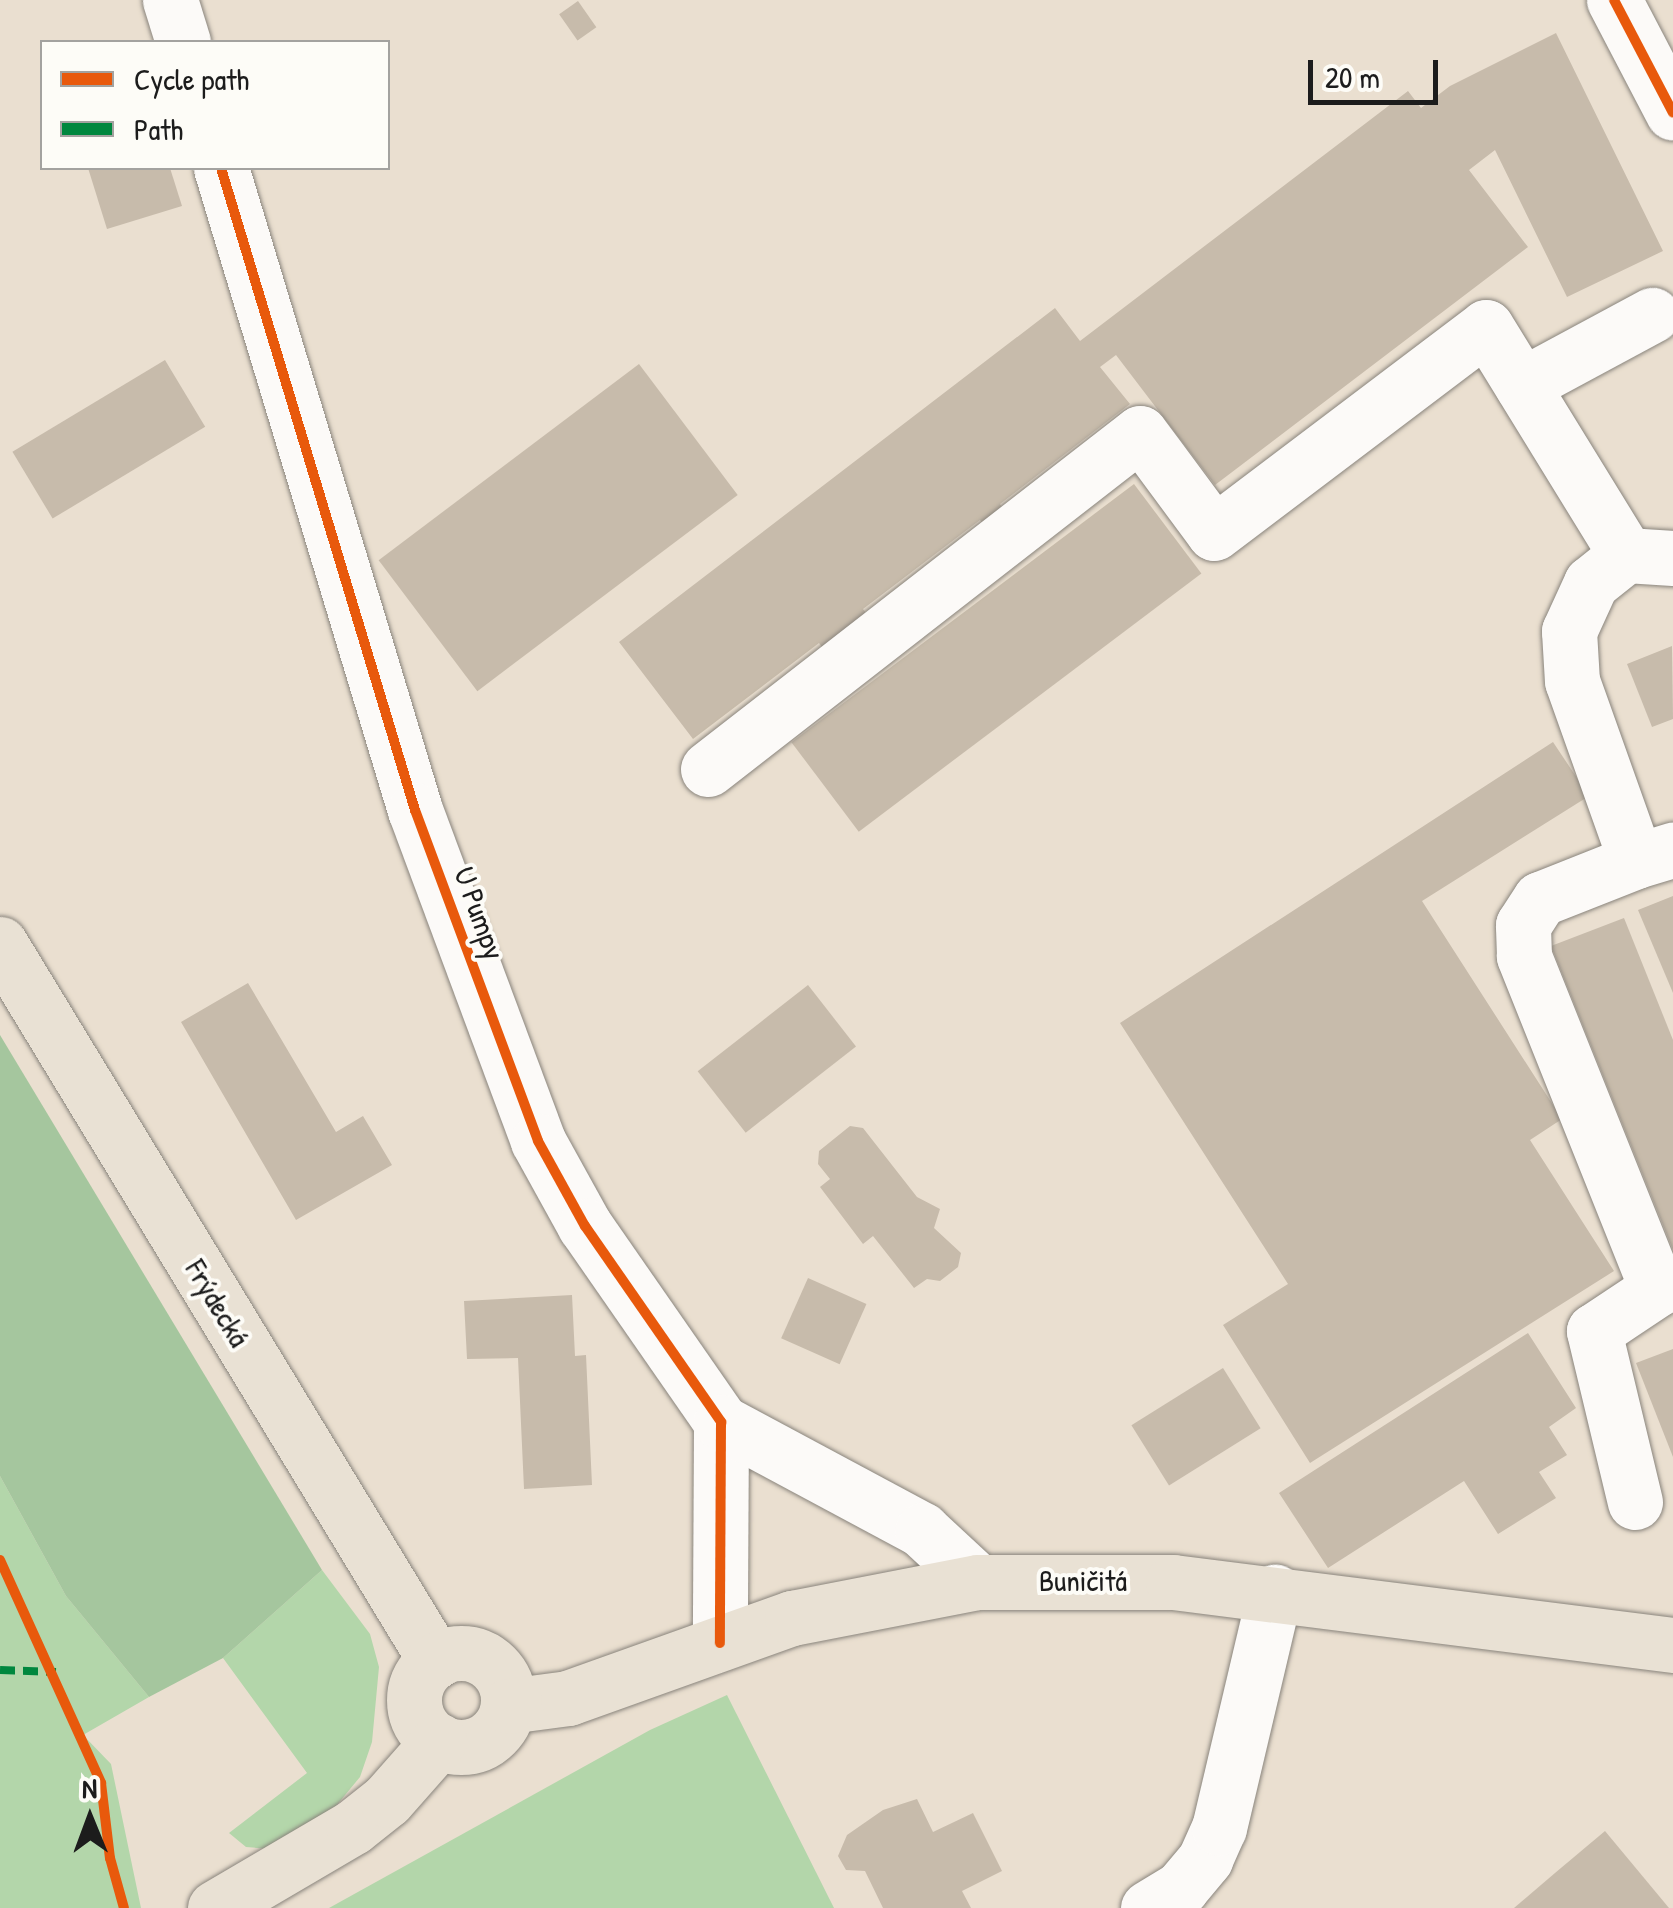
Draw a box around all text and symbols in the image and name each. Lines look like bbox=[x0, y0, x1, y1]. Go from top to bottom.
legend bbox=[40, 40, 390, 170]
scale bar bbox=[1313, 40, 1443, 102]
text: 20 m bbox=[1325, 57, 1380, 97]
text: Cycle path bbox=[134, 59, 249, 99]
text: Path bbox=[134, 109, 183, 149]
street label: U Pumpy bbox=[447, 862, 513, 964]
street label: Frýdecká bbox=[178, 1253, 258, 1353]
street label: Buničitá bbox=[1039, 1562, 1127, 1598]
north arrow bbox=[40, 1768, 140, 1868]
text: N bbox=[82, 1769, 97, 1807]

